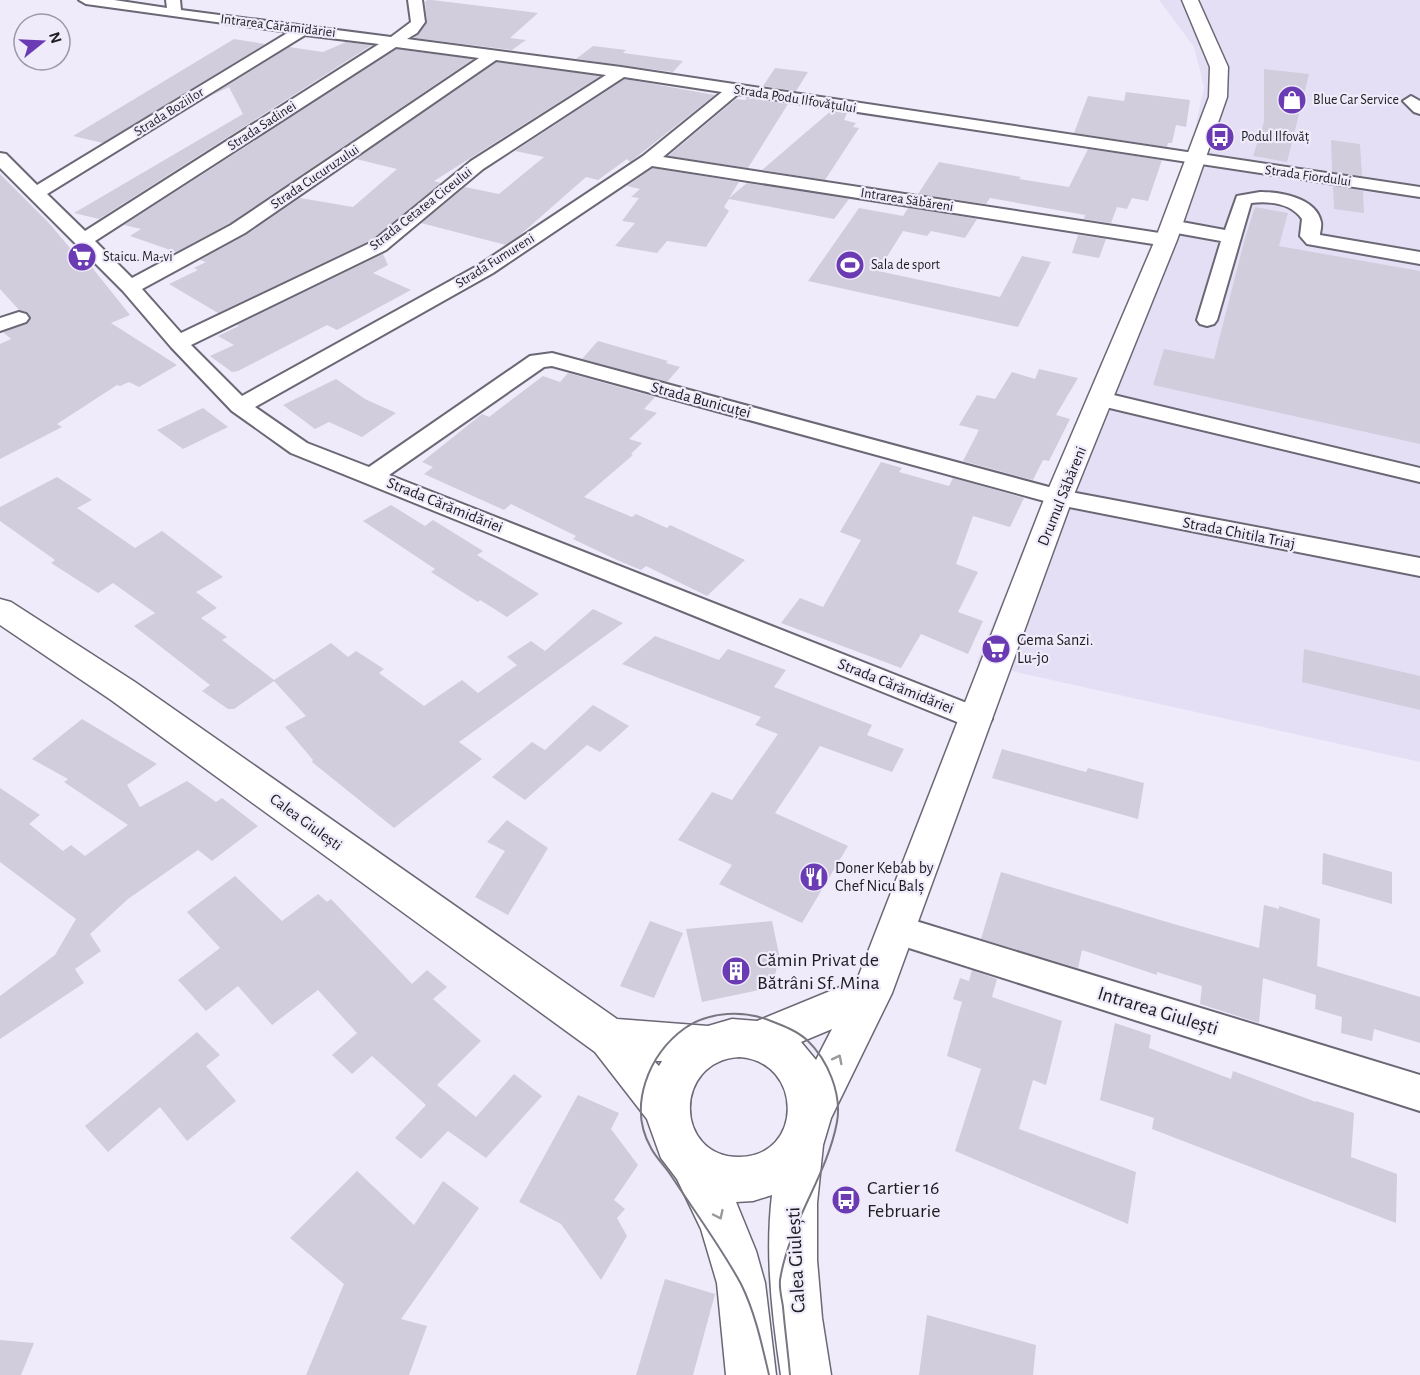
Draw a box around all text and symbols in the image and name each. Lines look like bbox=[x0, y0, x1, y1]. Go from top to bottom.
north arrow bbox=[12, 12, 72, 72]
street label: Intrarea Cărămidăriei bbox=[220, 12, 336, 40]
text: N bbox=[46, 30, 65, 45]
street label: Strada Podu Ilfovățului bbox=[733, 82, 857, 117]
shop icon: Blue Car Service bbox=[1276, 84, 1308, 116]
street label: Strada Boziilor bbox=[132, 85, 207, 139]
place label: Blue Car Service bbox=[1313, 93, 1399, 107]
street label: Strada Sadinei bbox=[225, 99, 299, 153]
bus stop icon: Podul Ilfovăț bbox=[1204, 121, 1236, 153]
place label: Podul Ilfovăț bbox=[1241, 130, 1310, 145]
street label: Strada Cucuruzului bbox=[268, 142, 362, 212]
street label: Strada Fiordului bbox=[1264, 163, 1352, 189]
street label: Strada Cetatea Ciceului bbox=[367, 165, 475, 253]
street label: Intrarea Săbăreni bbox=[860, 186, 954, 214]
street label: Strada Fumureni bbox=[453, 231, 537, 291]
supermarket icon: Staicu. Ma-vi bbox=[66, 241, 98, 273]
sports icon: Sala de sport bbox=[834, 249, 866, 281]
place label: Staicu. Ma-vi bbox=[103, 250, 173, 264]
place label: Sala de sport bbox=[871, 258, 941, 272]
street label: Strada Bunicuței bbox=[649, 379, 753, 423]
street label: Drumul Săbăreni bbox=[1035, 444, 1089, 548]
street label: Strada Cărămidăriei bbox=[385, 474, 505, 536]
street label: Strada Chitila Triaj bbox=[1181, 514, 1297, 553]
place label: Gema Sanzi. Lu-jo bbox=[1017, 632, 1093, 667]
supermarket icon: Gema Sanzi. Lu-jo bbox=[980, 633, 1012, 665]
street label: Strada Cărămidăriei bbox=[836, 655, 956, 717]
street label: Calea Giulești bbox=[266, 791, 345, 855]
place label: Doner Kebab by Chef Nicu Balș bbox=[835, 860, 934, 896]
restaurant icon: Doner Kebab by Chef Nicu Balș bbox=[798, 861, 830, 893]
place label: Cămin Privat de Bătrâni Sf. Mina bbox=[757, 950, 880, 993]
building icon: Cămin Privat de Bătrâni Sf. Mina bbox=[720, 955, 752, 987]
street label: Intrarea Giulești bbox=[1095, 983, 1221, 1040]
one-way arrow bbox=[831, 1054, 842, 1065]
place label: Cartier 16 Februarie bbox=[867, 1178, 940, 1221]
bus stop icon: Cartier 16 Februarie bbox=[830, 1184, 862, 1216]
street label: Calea Giulești bbox=[783, 1206, 810, 1314]
one-way arrow bbox=[712, 1208, 724, 1219]

